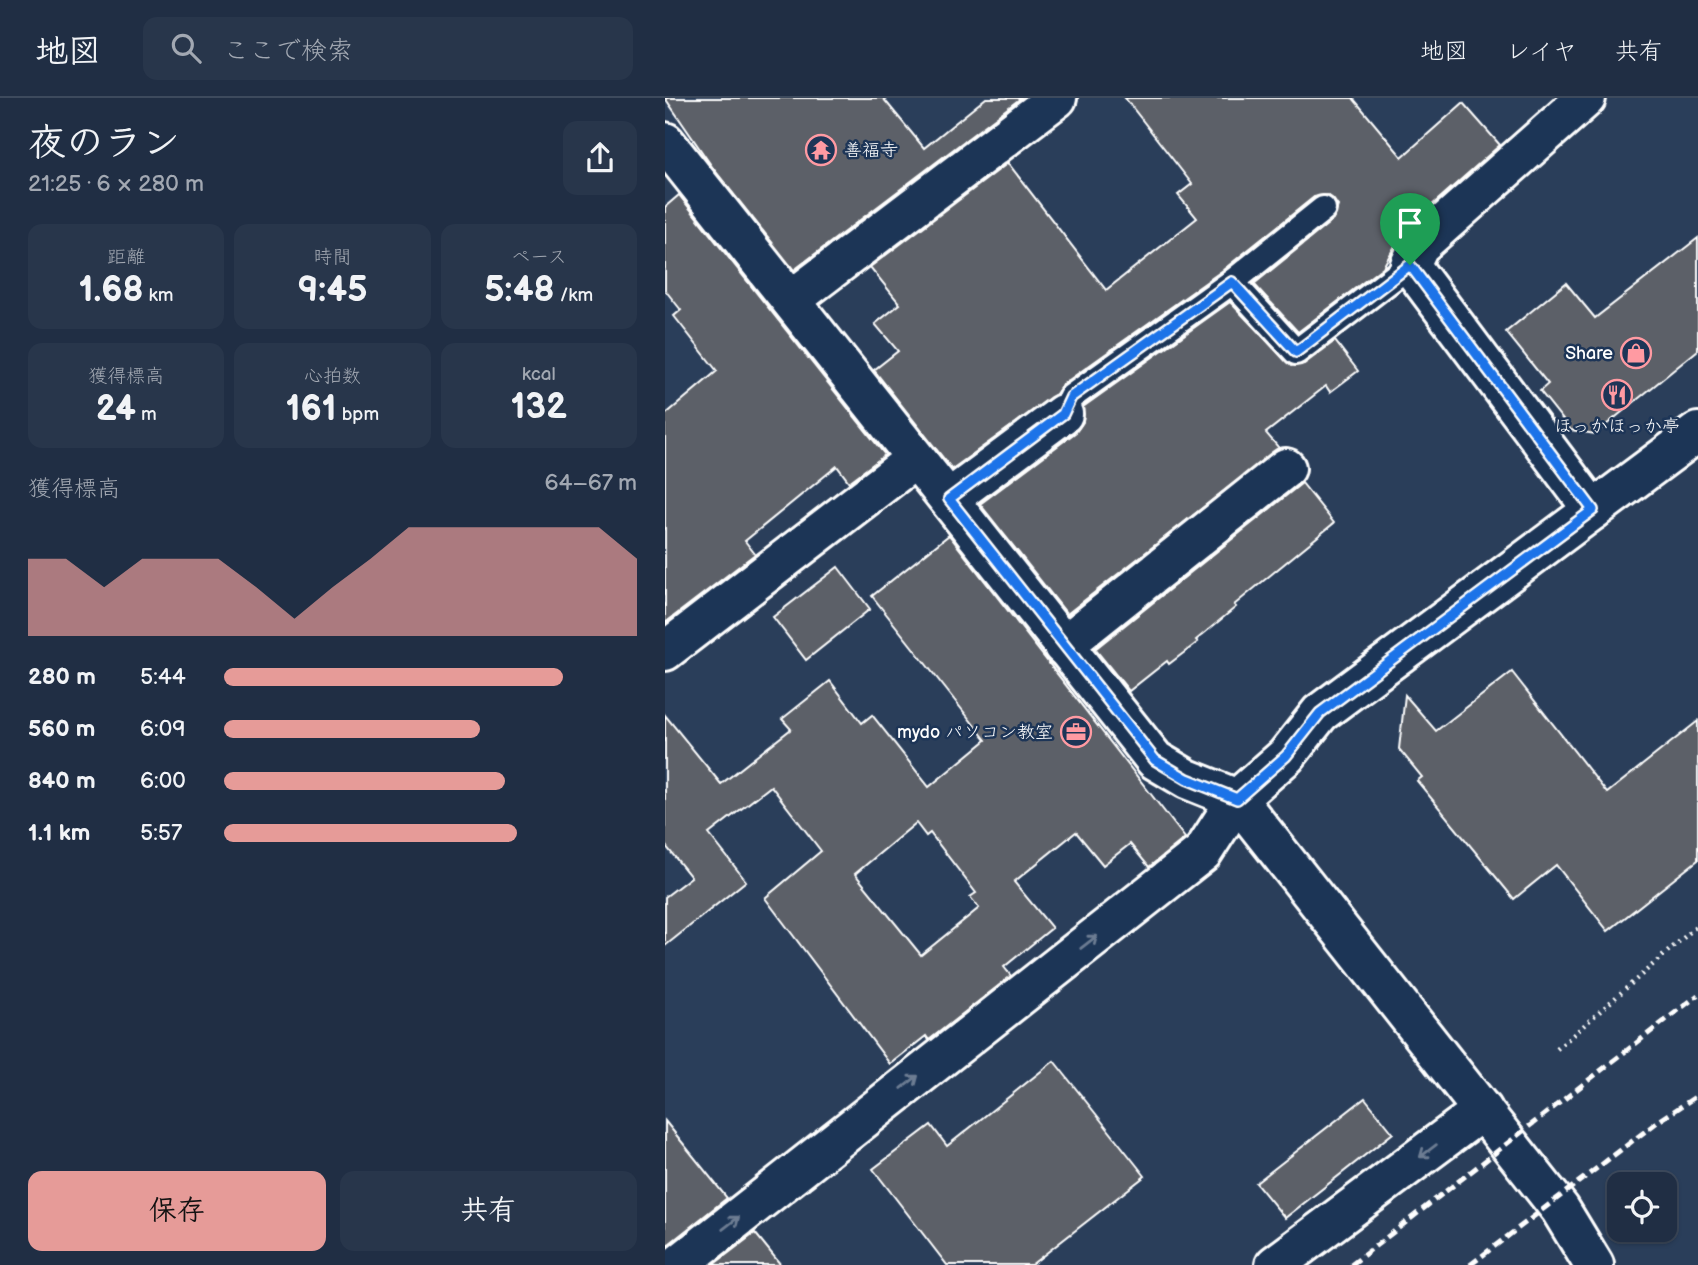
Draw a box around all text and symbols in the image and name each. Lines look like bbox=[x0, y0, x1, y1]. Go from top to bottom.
search box bbox=[143, 17, 633, 80]
icon: search bbox=[167, 29, 205, 67]
text: 地図 bbox=[35, 32, 101, 72]
text: ここで検索 bbox=[223, 36, 353, 67]
text: 地図 bbox=[1420, 37, 1468, 66]
text: レイヤ bbox=[1506, 37, 1577, 66]
text: 共有 bbox=[1615, 37, 1663, 66]
text: 夜のラン bbox=[28, 121, 180, 166]
button: share bbox=[563, 121, 637, 195]
temple icon: 善福寺 bbox=[804, 133, 838, 167]
place label: 善福寺 bbox=[844, 140, 898, 161]
text: 21:25 · 6 × 280 m bbox=[28, 170, 204, 198]
pin bbox=[1380, 193, 1440, 265]
icon: arrive bbox=[1391, 204, 1429, 242]
text: 距離 bbox=[107, 246, 145, 269]
text: 時間 bbox=[313, 246, 352, 269]
text: ペース bbox=[511, 246, 567, 269]
text: 1.68 bbox=[79, 269, 143, 312]
text: 9:45 bbox=[298, 269, 367, 312]
text: 5:48 bbox=[484, 269, 555, 312]
text: km bbox=[143, 284, 174, 307]
text: /km bbox=[555, 284, 593, 307]
shop icon: Share bbox=[1619, 336, 1653, 370]
place label: Share bbox=[1565, 343, 1613, 364]
text: kcal bbox=[522, 363, 556, 386]
text: 獲得標高 bbox=[88, 365, 164, 388]
text: 心拍数 bbox=[304, 365, 361, 388]
restaurant icon: ほっかほっか亭 bbox=[1600, 378, 1634, 412]
text: 132 bbox=[511, 386, 567, 429]
text: 24 bbox=[96, 388, 136, 431]
text: 161 bbox=[286, 388, 337, 431]
text: m bbox=[136, 403, 157, 426]
text: bpm bbox=[337, 403, 379, 426]
place label: ほっかほっか亭 bbox=[1554, 416, 1680, 437]
text: 64–67 m bbox=[545, 469, 637, 497]
text: 獲得標高 bbox=[28, 475, 120, 503]
text: 280 m bbox=[28, 663, 96, 691]
text: 5:44 bbox=[140, 663, 186, 691]
text: 560 m bbox=[28, 715, 95, 743]
text: 6:09 bbox=[140, 715, 186, 743]
office icon: mydo パソコン教室 bbox=[1059, 715, 1093, 749]
place label: mydo パソコン教室 bbox=[897, 722, 1053, 743]
text: 840 m bbox=[28, 767, 96, 795]
text: 6:00 bbox=[140, 767, 186, 795]
text: 1.1 km bbox=[28, 819, 90, 847]
text: 5:57 bbox=[140, 819, 182, 847]
one-way arrow bbox=[1080, 934, 1098, 950]
one-way arrow bbox=[901, 1075, 919, 1090]
one-way arrow bbox=[1419, 1143, 1438, 1158]
button: 保存 bbox=[28, 1171, 326, 1251]
button: 共有 bbox=[340, 1171, 637, 1251]
map controls bbox=[1607, 1172, 1677, 1242]
button: locate bbox=[1607, 1172, 1677, 1242]
one-way arrow bbox=[722, 1215, 740, 1230]

